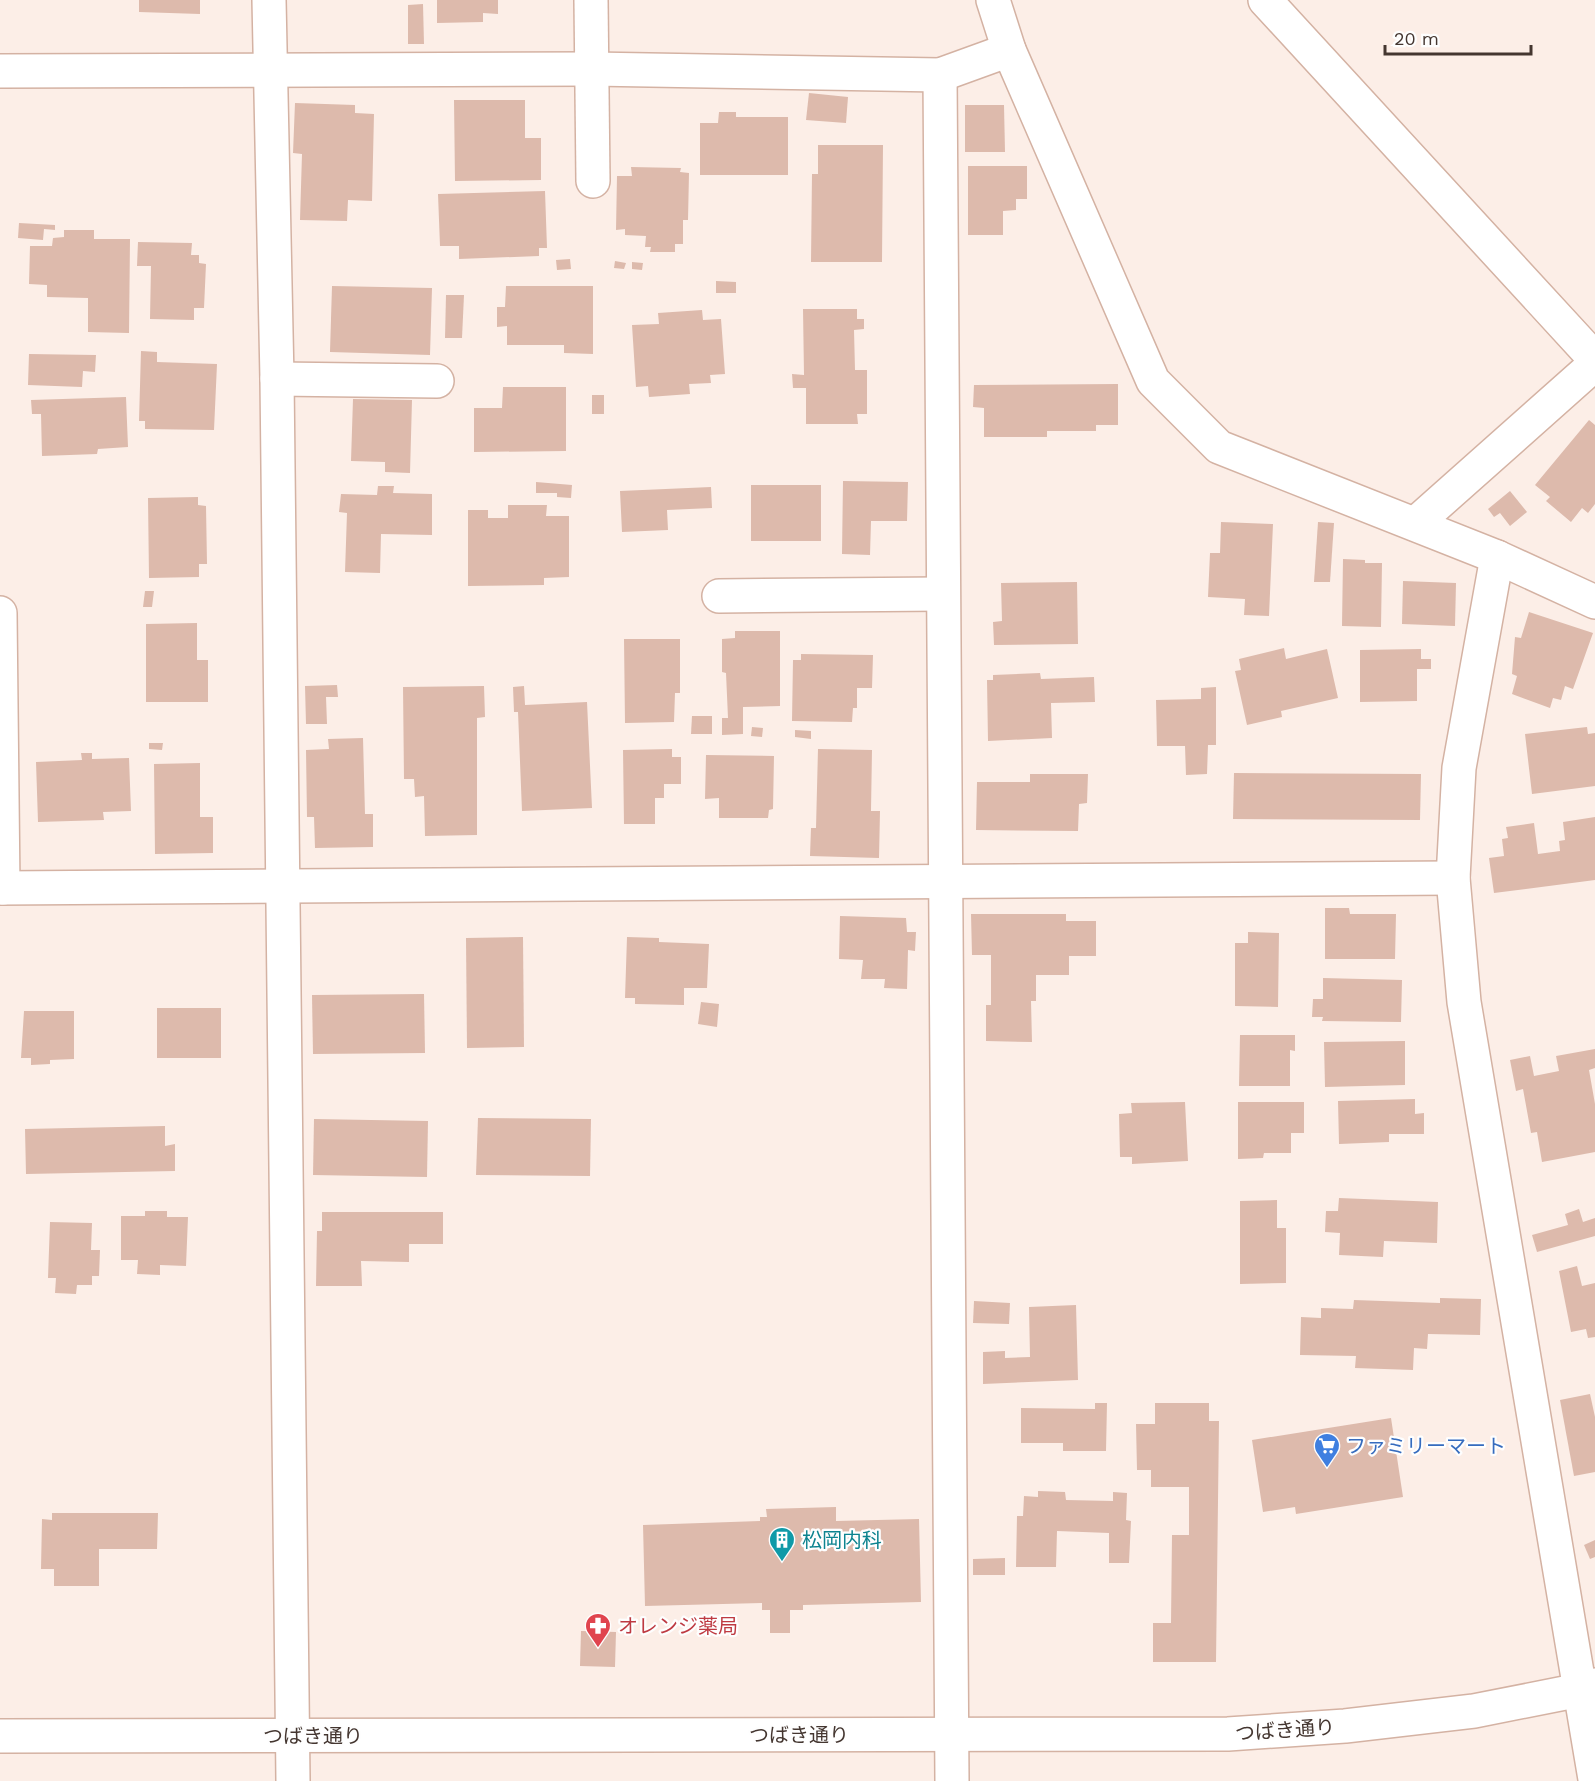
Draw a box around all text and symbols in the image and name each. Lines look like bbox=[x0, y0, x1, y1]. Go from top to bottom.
scale bar bbox=[1385, 18, 1530, 56]
text: 20 m bbox=[1394, 28, 1439, 49]
supermarket icon: ファミリーマート bbox=[1312, 1431, 1342, 1469]
place label: ファミリーマート bbox=[1346, 1434, 1506, 1458]
building icon: 松岡内科 bbox=[767, 1525, 797, 1563]
place label: 松岡内科 bbox=[802, 1528, 882, 1552]
pharmacy icon: オレンジ薬局 bbox=[583, 1611, 613, 1649]
place label: オレンジ薬局 bbox=[618, 1614, 738, 1638]
street label: つばき通り bbox=[1234, 1715, 1336, 1745]
street label: つばき通り bbox=[749, 1723, 849, 1747]
street label: つばき通り bbox=[263, 1724, 363, 1748]

